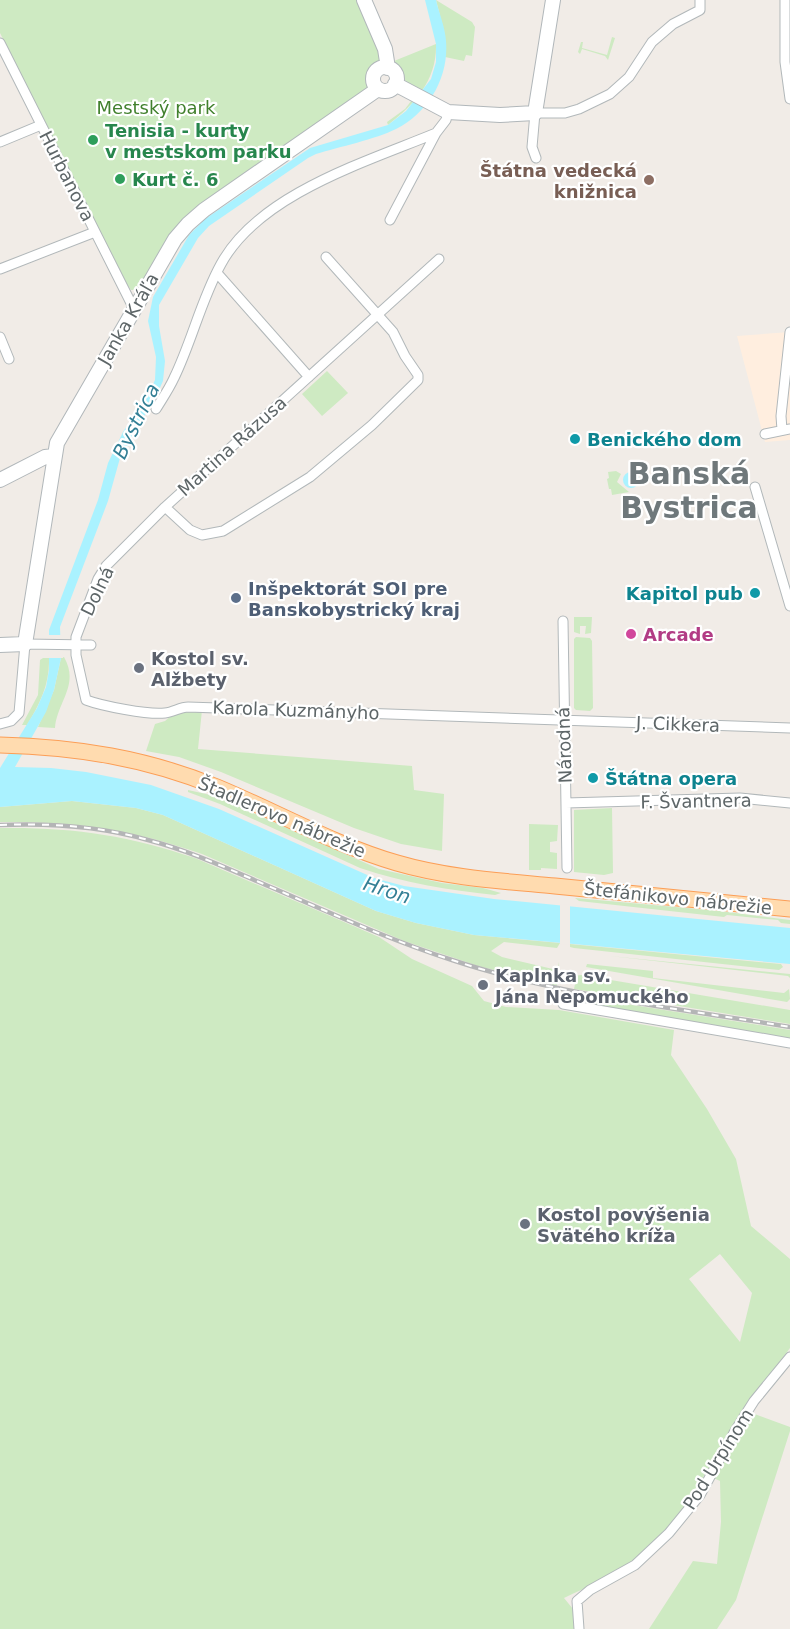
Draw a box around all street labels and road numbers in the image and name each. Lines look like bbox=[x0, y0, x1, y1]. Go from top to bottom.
street label: Hurbanova bbox=[35, 127, 99, 225]
street label: Janka Kráľa bbox=[93, 269, 163, 370]
street label: Martina Rázusa bbox=[173, 392, 291, 500]
street label: Dolná bbox=[76, 563, 118, 619]
street label: Karola Kuzmányho bbox=[212, 697, 380, 723]
street label: Národná bbox=[552, 706, 576, 784]
street label: J. Cikkera bbox=[635, 712, 720, 736]
street label: Štadlerovo nábrežie bbox=[195, 772, 369, 862]
street label: F. Švantnera bbox=[640, 790, 752, 812]
street label: Štefánikovo nábrežie bbox=[583, 878, 773, 918]
street label: Pod Urpínom bbox=[679, 1405, 757, 1513]

